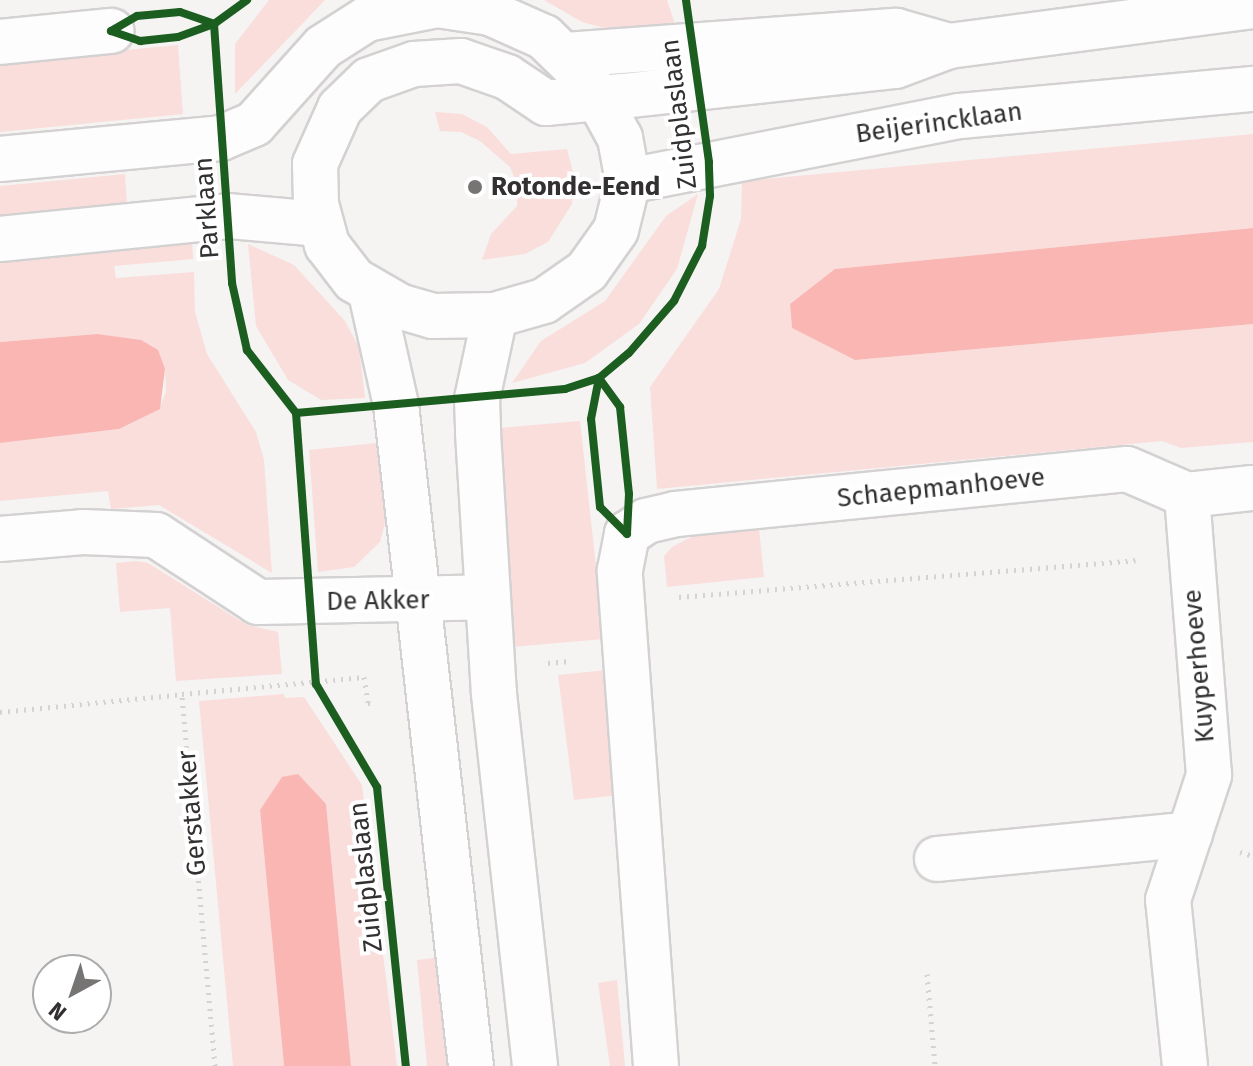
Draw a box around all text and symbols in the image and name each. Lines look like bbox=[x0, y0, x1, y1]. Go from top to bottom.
street label: Zuidplaslaan bbox=[654, 37, 704, 191]
street label: Beijerincklaan bbox=[854, 96, 1024, 150]
street label: Parklaan bbox=[188, 156, 226, 260]
place label: Rotonde-Eend bbox=[491, 171, 660, 203]
marker: Rotonde-Eend bbox=[466, 178, 484, 196]
street label: Schaepmanhoeve bbox=[836, 462, 1046, 514]
street label: De Akker bbox=[326, 585, 430, 617]
street label: Kuyperhoeve bbox=[1177, 588, 1221, 744]
street label: Gerstakker bbox=[171, 749, 213, 877]
street label: Zuidplaslaan bbox=[343, 800, 389, 954]
north arrow bbox=[32, 954, 112, 1034]
text: N bbox=[43, 996, 72, 1026]

